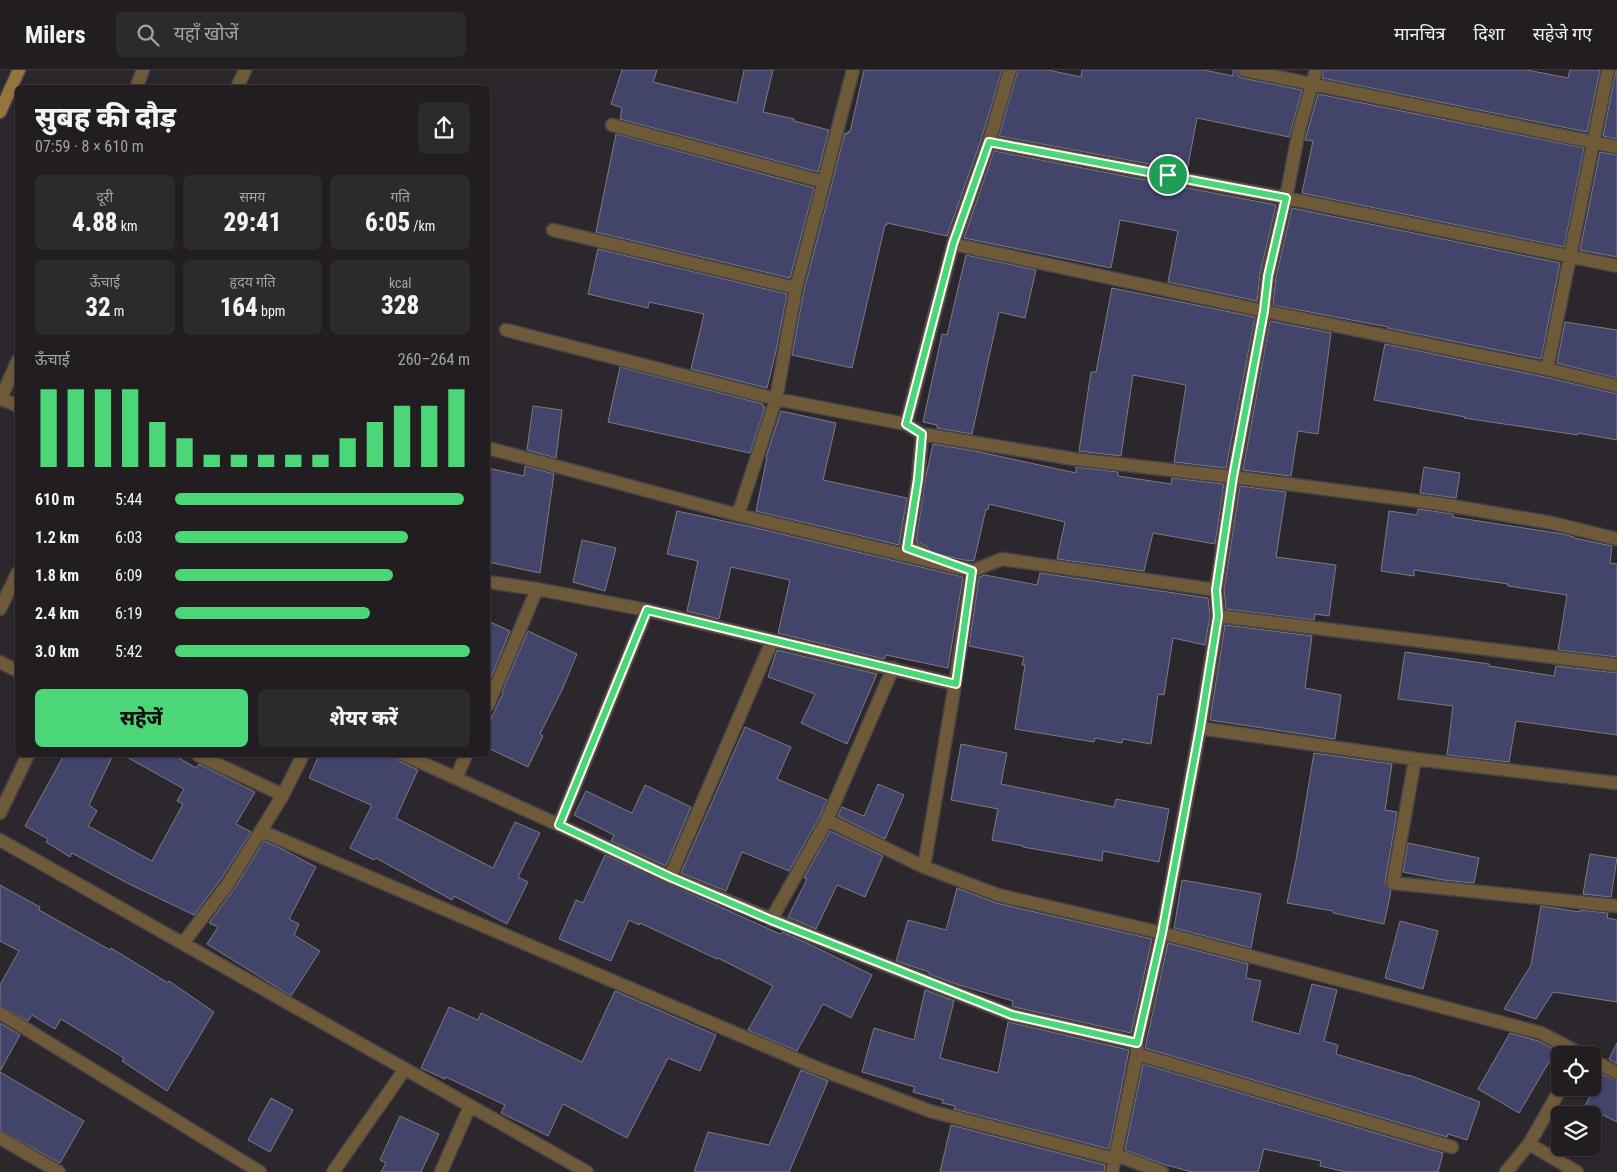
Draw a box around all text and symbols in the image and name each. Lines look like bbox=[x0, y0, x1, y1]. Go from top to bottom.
search box bbox=[116, 12, 466, 57]
text: Milers bbox=[25, 21, 86, 49]
icon: search bbox=[134, 21, 162, 49]
text: यहाँ खोजें bbox=[174, 22, 239, 45]
text: मानचित्र bbox=[1394, 23, 1446, 44]
text: दिशा bbox=[1474, 23, 1505, 44]
text: सहेजे गए bbox=[1533, 23, 1592, 44]
text: सुबह की दौड़ bbox=[35, 101, 176, 134]
button: share bbox=[418, 102, 470, 154]
text: 07:59 · 8 × 610 m bbox=[35, 137, 144, 156]
pin bbox=[1147, 154, 1189, 196]
icon: arrive bbox=[1154, 161, 1182, 189]
text: दूरी bbox=[96, 189, 113, 205]
text: समय bbox=[240, 189, 265, 205]
text: गति bbox=[390, 189, 410, 205]
text: 4.88 bbox=[72, 208, 118, 237]
text: 29:41 bbox=[224, 208, 281, 237]
text: 6:05 bbox=[365, 208, 410, 237]
text: km bbox=[118, 218, 138, 234]
text: /km bbox=[410, 218, 435, 234]
text: ऊँचाई bbox=[90, 274, 120, 290]
text: हृदय गति bbox=[230, 274, 275, 290]
text: kcal bbox=[389, 275, 411, 291]
text: 328 bbox=[381, 291, 419, 320]
text: 32 bbox=[85, 293, 111, 322]
text: 164 bbox=[220, 293, 258, 322]
text: m bbox=[111, 303, 124, 319]
text: bpm bbox=[258, 303, 285, 319]
text: ऊँचाई bbox=[35, 350, 70, 369]
text: 260–264 m bbox=[398, 350, 470, 369]
text: 610 m bbox=[35, 490, 75, 509]
text: 5:44 bbox=[115, 490, 142, 509]
text: 1.2 km bbox=[35, 528, 79, 547]
text: 6:03 bbox=[115, 528, 142, 547]
text: 1.8 km bbox=[35, 566, 79, 585]
text: 6:09 bbox=[115, 566, 142, 585]
text: 2.4 km bbox=[35, 604, 79, 623]
text: 6:19 bbox=[115, 604, 142, 623]
text: 3.0 km bbox=[35, 642, 79, 661]
text: 5:42 bbox=[115, 642, 142, 661]
button: सहेजें bbox=[35, 689, 248, 747]
button: शेयर करें bbox=[258, 689, 470, 747]
map controls bbox=[1551, 1046, 1601, 1156]
button: locate bbox=[1551, 1046, 1601, 1096]
button: layers bbox=[1551, 1106, 1601, 1156]

